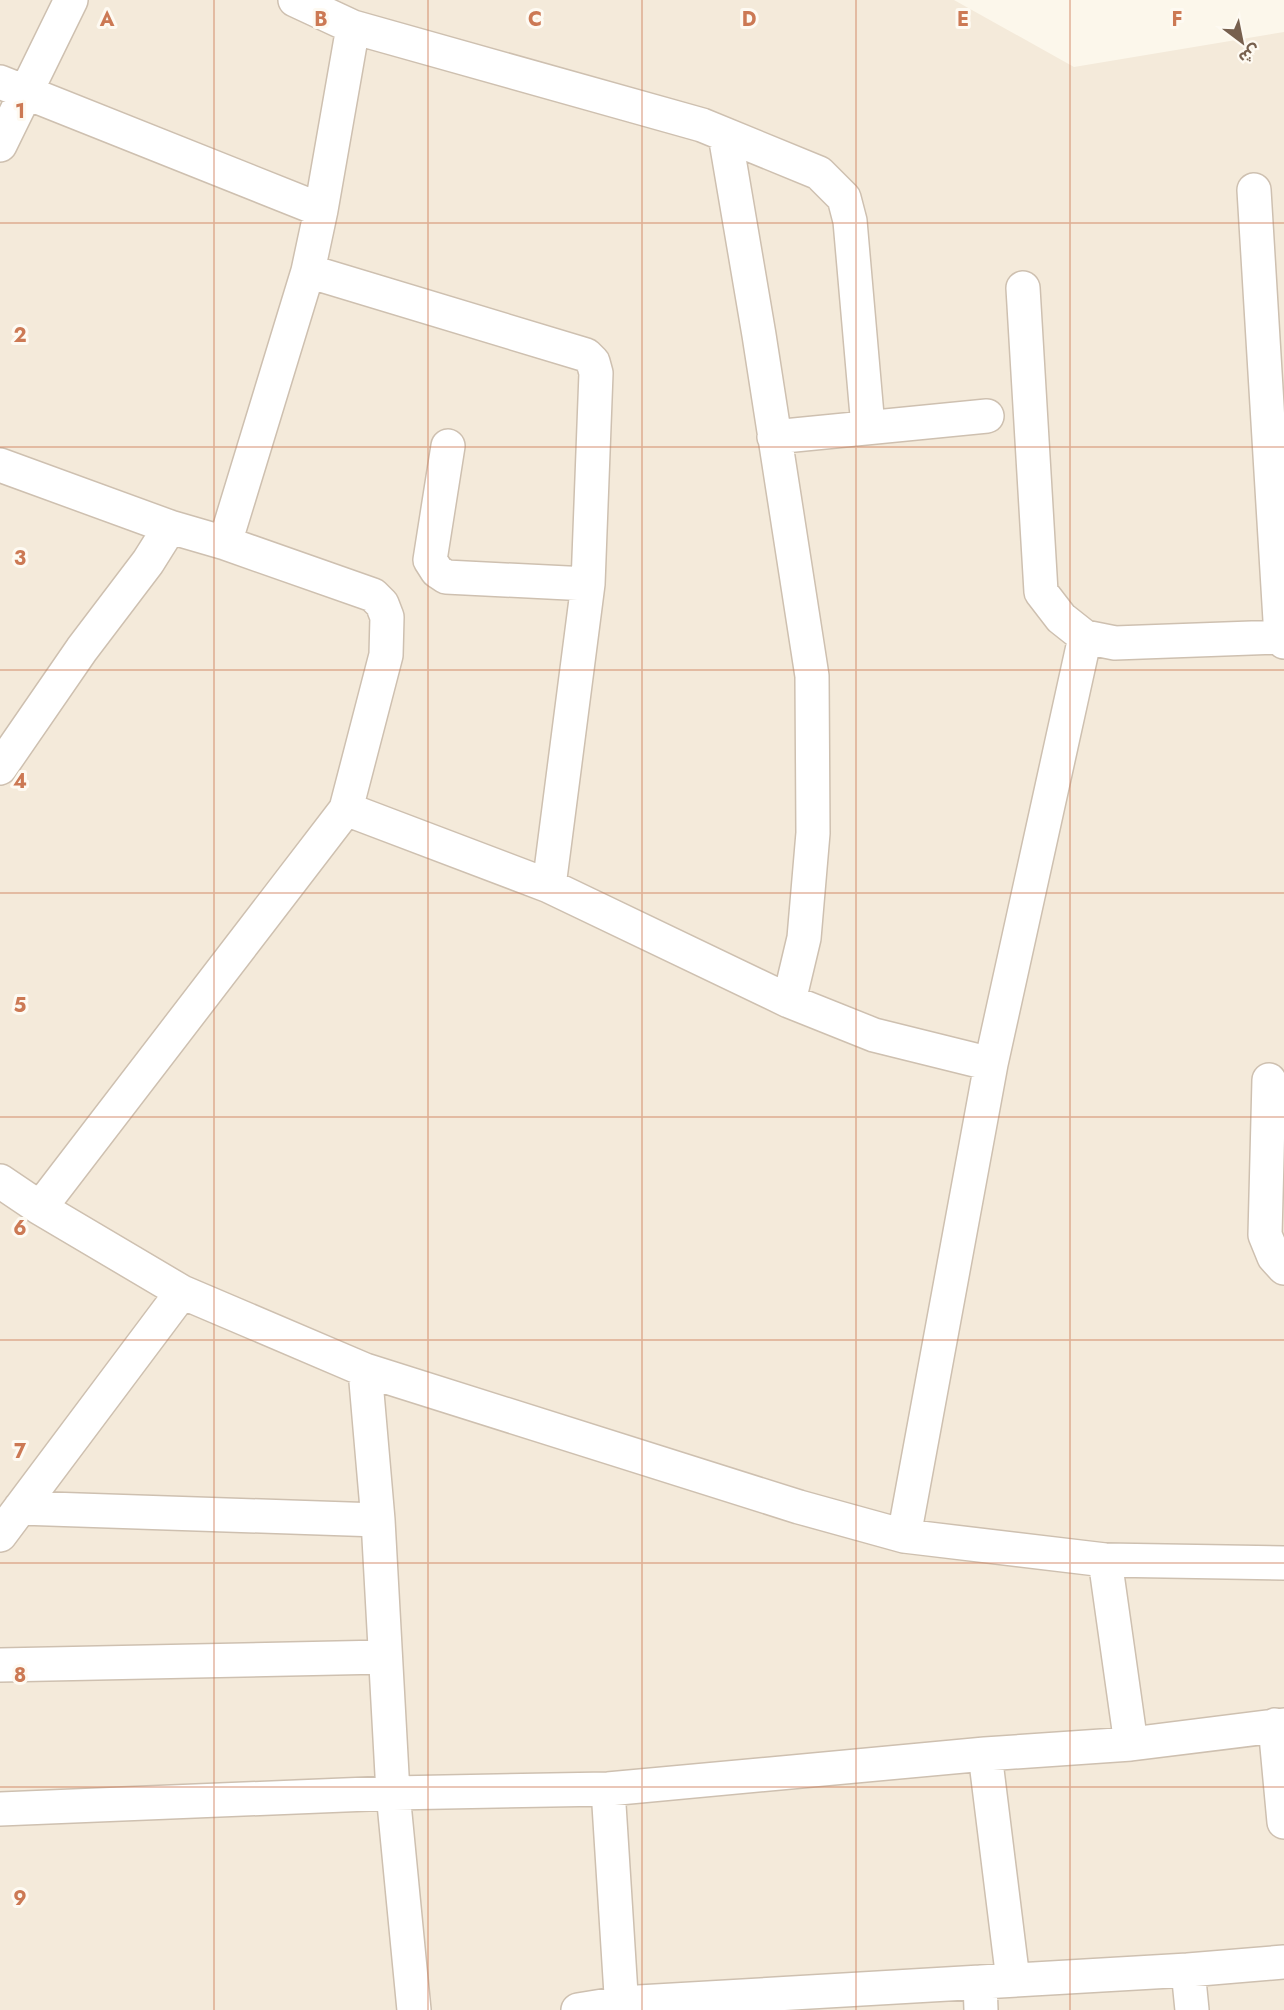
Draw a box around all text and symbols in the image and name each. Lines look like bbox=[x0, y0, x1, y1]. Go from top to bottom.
text: A bbox=[99, 5, 115, 34]
text: B bbox=[314, 5, 328, 34]
text: C bbox=[528, 5, 542, 34]
text: D bbox=[742, 5, 756, 34]
text: E bbox=[957, 5, 969, 34]
text: F bbox=[1171, 5, 1183, 34]
north arrow bbox=[1212, 12, 1272, 72]
text: ش bbox=[1234, 39, 1265, 70]
text: 1 bbox=[15, 97, 25, 126]
text: 2 bbox=[13, 321, 27, 350]
text: 3 bbox=[14, 544, 26, 573]
text: 4 bbox=[13, 767, 27, 796]
text: 5 bbox=[14, 991, 27, 1020]
text: 6 bbox=[13, 1214, 27, 1243]
text: 7 bbox=[14, 1437, 27, 1466]
text: 8 bbox=[14, 1661, 26, 1690]
text: 9 bbox=[13, 1884, 27, 1913]

